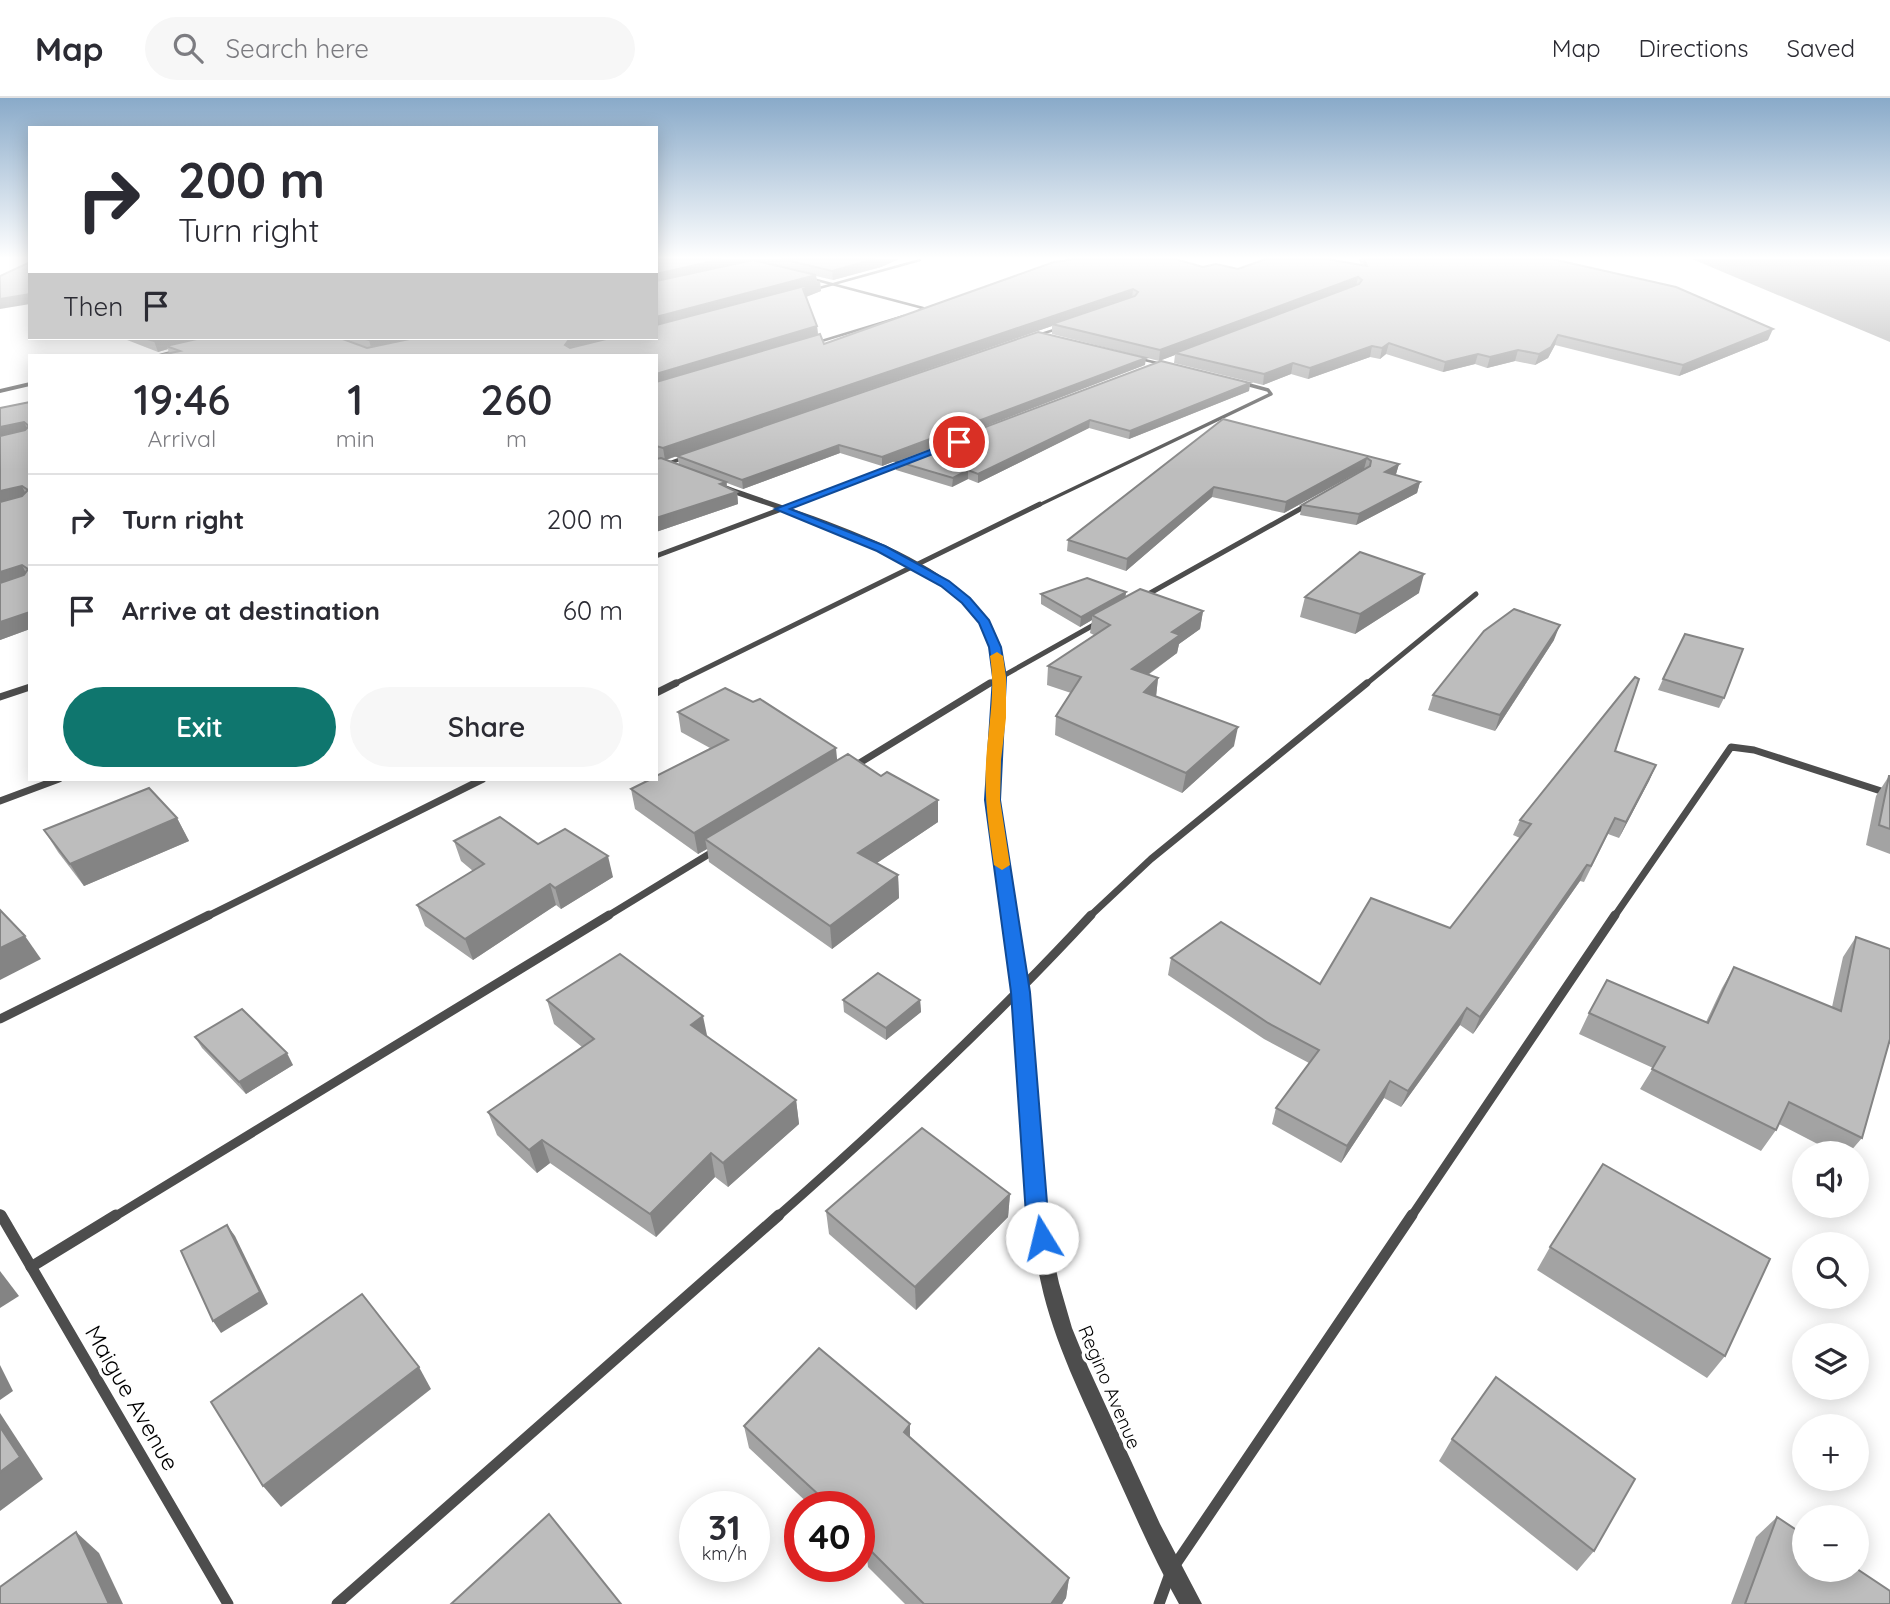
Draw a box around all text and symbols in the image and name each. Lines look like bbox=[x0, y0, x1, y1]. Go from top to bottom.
search box bbox=[145, 17, 635, 80]
text: Map bbox=[35, 28, 103, 69]
icon: search bbox=[169, 29, 207, 67]
text: Search here bbox=[225, 32, 369, 65]
text: Map bbox=[1552, 33, 1601, 63]
text: Directions bbox=[1639, 33, 1749, 63]
text: Saved bbox=[1787, 33, 1855, 63]
text: 200 m bbox=[178, 149, 325, 210]
icon: right bbox=[63, 154, 154, 245]
text: Turn right bbox=[178, 210, 319, 250]
icon: arrive bbox=[137, 287, 175, 325]
text: Then bbox=[63, 290, 123, 323]
text: 19:46 bbox=[133, 373, 230, 426]
text: 1 bbox=[347, 373, 363, 426]
text: 260 bbox=[480, 373, 553, 426]
pin bbox=[929, 412, 989, 472]
icon: arrive bbox=[940, 423, 978, 461]
text: Arrival bbox=[147, 424, 216, 453]
text: min bbox=[336, 424, 375, 453]
text: m bbox=[506, 424, 527, 453]
icon: right bbox=[63, 501, 101, 539]
text: Turn right bbox=[122, 503, 244, 536]
text: 200 m bbox=[547, 503, 623, 536]
icon: arrive bbox=[63, 592, 101, 630]
text: Arrive at destination bbox=[122, 594, 380, 627]
text: 60 m bbox=[563, 594, 623, 627]
button: Exit bbox=[63, 687, 336, 767]
button: Share bbox=[350, 687, 623, 767]
map controls bbox=[1792, 1141, 1869, 1582]
button: sound bbox=[1792, 1141, 1869, 1218]
position arrow bbox=[1005, 1201, 1079, 1275]
button: search bbox=[1792, 1232, 1869, 1309]
street label: Maigue Avenue bbox=[79, 1320, 186, 1476]
street label: Regino Avenue bbox=[1073, 1322, 1147, 1452]
button: layers bbox=[1792, 1323, 1869, 1400]
button: + bbox=[1792, 1414, 1869, 1491]
speed limit sign: 40 bbox=[784, 1491, 875, 1582]
text: 31 bbox=[708, 1505, 741, 1549]
button: − bbox=[1792, 1505, 1869, 1582]
text: km/h bbox=[702, 1542, 747, 1565]

